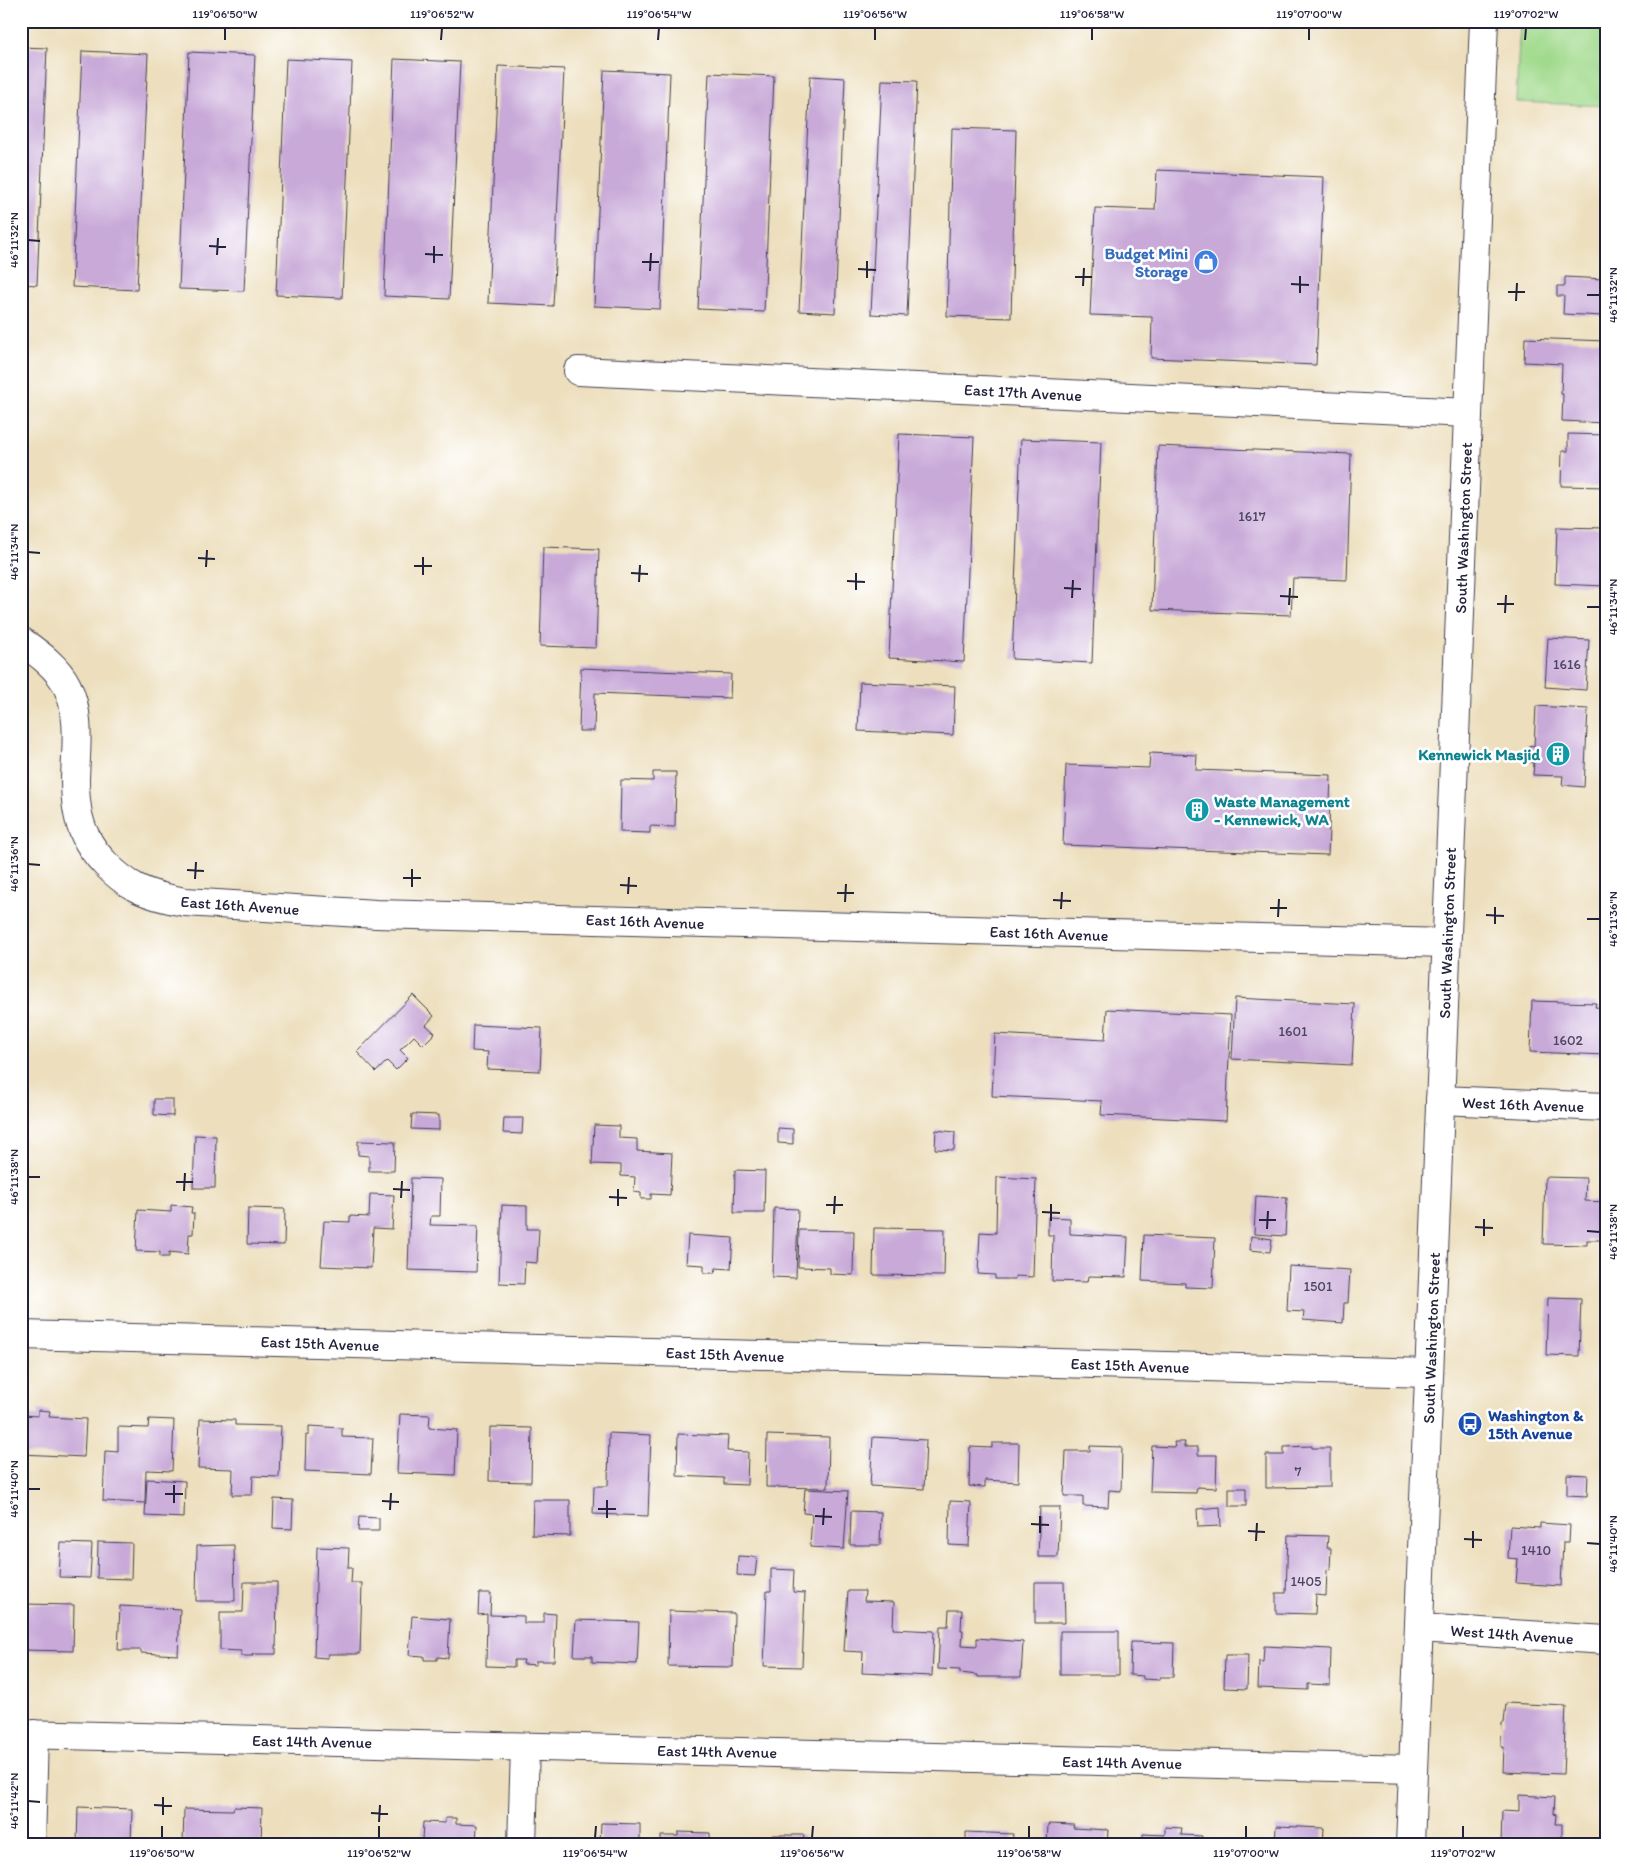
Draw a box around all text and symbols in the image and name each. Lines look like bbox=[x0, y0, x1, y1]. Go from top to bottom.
text: 119°06'50"W bbox=[192, 7, 258, 21]
text: 119°06'52"W bbox=[410, 7, 474, 21]
text: 119°06'54"W bbox=[626, 7, 692, 21]
text: 119°06'56"W bbox=[843, 7, 907, 21]
text: 119°06'58"W bbox=[1060, 7, 1124, 21]
text: 119°07'00"W bbox=[1276, 7, 1342, 21]
text: 119°07'02"W bbox=[1494, 7, 1558, 21]
text: 46°11'32"N bbox=[7, 212, 21, 268]
place label: Budget Mini Storage bbox=[1105, 244, 1188, 282]
shop icon: Budget Mini Storage bbox=[1193, 249, 1219, 275]
text: 46°11'32"N bbox=[1606, 267, 1620, 323]
street label: East 17th Avenue bbox=[963, 380, 1083, 405]
street label: South Washington Street bbox=[1451, 442, 1476, 614]
house number: 1617 bbox=[1238, 508, 1266, 525]
text: 46°11'34"N bbox=[7, 524, 21, 580]
text: 46°11'34"N bbox=[1606, 579, 1620, 635]
house number: 1616 bbox=[1553, 656, 1581, 673]
building icon: Kennewick Masjid bbox=[1545, 741, 1571, 767]
place label: Kennewick Masjid bbox=[1418, 745, 1540, 765]
place label: Waste Management - Kennewick, WA bbox=[1214, 792, 1350, 829]
building icon: Waste Management - Kennewick, WA bbox=[1184, 797, 1210, 823]
text: 46°11'36"N bbox=[7, 836, 21, 892]
street label: South Washington Street bbox=[1435, 847, 1460, 1019]
text: 46°11'36"N bbox=[1606, 891, 1620, 947]
street label: East 16th Avenue bbox=[180, 892, 300, 919]
street label: East 16th Avenue bbox=[585, 910, 705, 933]
street label: East 16th Avenue bbox=[989, 922, 1109, 945]
house number: 1601 bbox=[1278, 1023, 1308, 1040]
house number: 1602 bbox=[1553, 1032, 1584, 1049]
street label: West 16th Avenue bbox=[1461, 1093, 1585, 1116]
text: 46°11'38"N bbox=[7, 1149, 21, 1205]
text: 46°11'38"N bbox=[1606, 1204, 1620, 1260]
street label: South Washington Street bbox=[1419, 1252, 1444, 1424]
house number: 1501 bbox=[1304, 1278, 1333, 1295]
street label: East 15th Avenue bbox=[260, 1332, 380, 1355]
street label: East 15th Avenue bbox=[665, 1343, 785, 1366]
street label: East 15th Avenue bbox=[1070, 1354, 1190, 1377]
place label: Washington & 15th Avenue bbox=[1488, 1406, 1584, 1443]
bus stop icon: Washington & 15th Avenue bbox=[1457, 1411, 1483, 1437]
text: 46°11'40"N bbox=[7, 1460, 21, 1518]
house number: 7 bbox=[1295, 1463, 1302, 1480]
text: 46°11'40"N bbox=[1606, 1515, 1620, 1573]
house number: 1410 bbox=[1521, 1542, 1551, 1559]
house number: 1405 bbox=[1291, 1573, 1321, 1590]
street label: West 14th Avenue bbox=[1450, 1621, 1575, 1648]
street label: East 14th Avenue bbox=[252, 1731, 372, 1752]
street label: East 14th Avenue bbox=[657, 1741, 777, 1762]
street label: East 14th Avenue bbox=[1062, 1752, 1182, 1773]
text: 46°11'42"N bbox=[7, 1773, 21, 1829]
text: 119°06'50"W bbox=[129, 1846, 195, 1860]
text: 119°06'52"W bbox=[347, 1846, 411, 1860]
text: 119°06'54"W bbox=[562, 1846, 628, 1860]
text: 119°06'56"W bbox=[780, 1846, 844, 1860]
text: 119°06'58"W bbox=[997, 1846, 1061, 1860]
text: 119°07'00"W bbox=[1213, 1846, 1279, 1860]
text: 119°07'02"W bbox=[1431, 1846, 1495, 1860]

